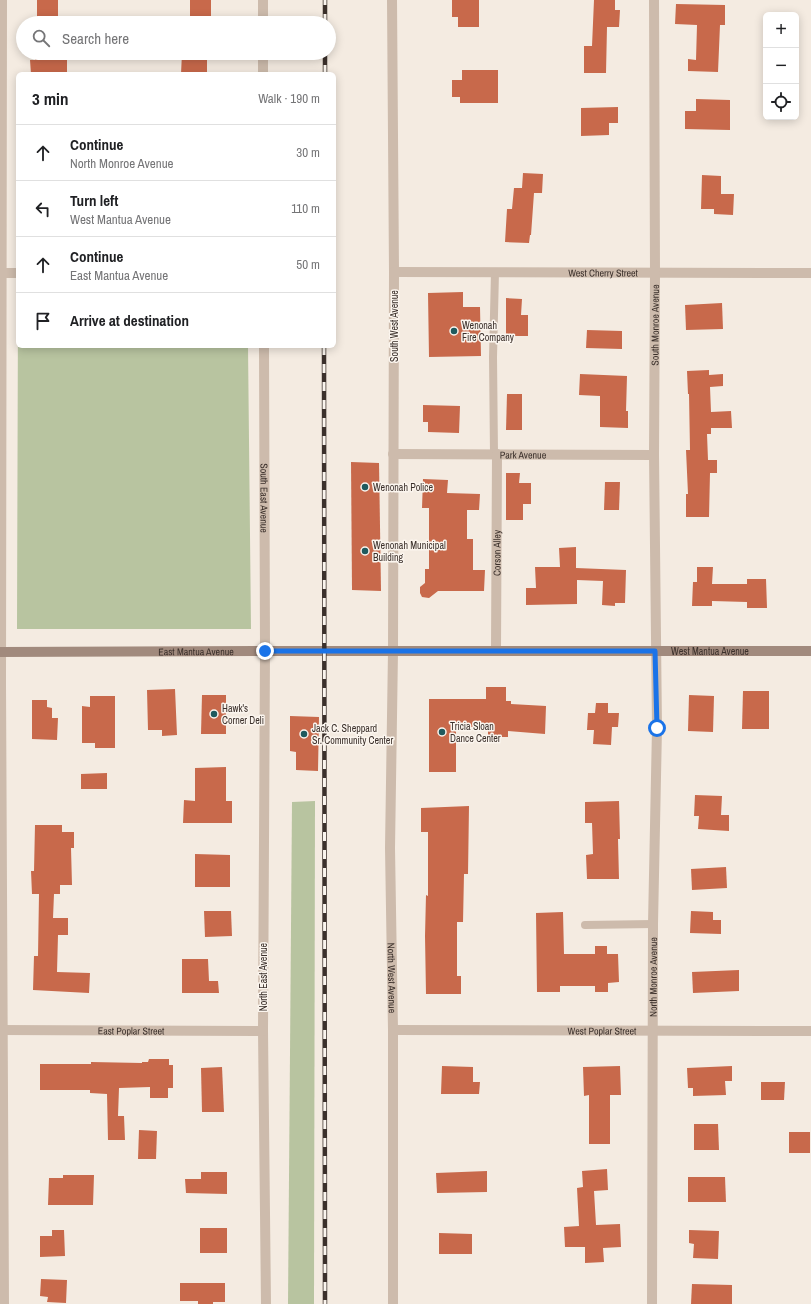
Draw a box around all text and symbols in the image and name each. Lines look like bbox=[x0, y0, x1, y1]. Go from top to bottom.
map controls bbox=[763, 12, 799, 120]
button: + bbox=[763, 12, 799, 48]
search box bbox=[16, 16, 336, 60]
icon: search bbox=[30, 27, 52, 49]
text: Search here bbox=[62, 28, 129, 49]
button: − bbox=[763, 48, 799, 84]
button: locate bbox=[763, 84, 799, 120]
text: 3 min bbox=[32, 87, 68, 110]
text: Walk · 190 m bbox=[258, 90, 320, 107]
text: Continue bbox=[70, 134, 123, 155]
icon: ahead bbox=[32, 142, 54, 164]
text: 30 m bbox=[296, 144, 320, 161]
text: North Monroe Avenue bbox=[70, 155, 174, 172]
text: Turn left bbox=[70, 190, 118, 211]
icon: left bbox=[32, 198, 54, 220]
text: 110 m bbox=[291, 200, 320, 217]
text: West Mantua Avenue bbox=[70, 211, 171, 228]
text: Continue bbox=[70, 246, 123, 267]
icon: ahead bbox=[32, 254, 54, 276]
text: 50 m bbox=[296, 256, 320, 273]
street label: West Cherry Street bbox=[568, 266, 639, 279]
text: East Mantua Avenue bbox=[70, 267, 168, 284]
street label: South Monroe Avenue bbox=[648, 284, 661, 366]
street label: South West Avenue bbox=[388, 290, 401, 362]
icon: arrive bbox=[32, 310, 54, 332]
text: Arrive at destination bbox=[70, 310, 189, 331]
place label: Wenonah Fire Company bbox=[462, 319, 515, 344]
marker: Wenonah Fire Company bbox=[449, 326, 459, 336]
street label: Park Avenue bbox=[500, 448, 547, 461]
street label: South East Avenue bbox=[258, 463, 271, 533]
place label: Wenonah Police bbox=[373, 481, 433, 494]
marker: Wenonah Police bbox=[360, 482, 370, 492]
street label: Corson Alley bbox=[490, 529, 503, 576]
place label: Wenonah Municipal Building bbox=[373, 539, 446, 564]
marker: Wenonah Municipal Building bbox=[360, 546, 370, 556]
route end bbox=[256, 642, 274, 660]
street label: East Mantua Avenue bbox=[158, 645, 234, 658]
street label: West Mantua Avenue bbox=[671, 645, 749, 658]
place label: Hawk's Corner Deli bbox=[222, 702, 264, 727]
marker: Hawk's Corner Deli bbox=[209, 709, 219, 719]
route start bbox=[648, 719, 666, 737]
place label: Tricia Sloan Dance Center bbox=[450, 720, 501, 745]
place label: Jack C. Sheppard Sr. Community Center bbox=[312, 722, 393, 747]
marker: Tricia Sloan Dance Center bbox=[437, 727, 447, 737]
marker: Jack C. Sheppard Sr. Community Center bbox=[299, 729, 309, 739]
street label: North Monroe Avenue bbox=[646, 937, 659, 1017]
street label: North East Avenue bbox=[257, 942, 270, 1011]
street label: North West Avenue bbox=[385, 943, 399, 1014]
street label: East Poplar Street bbox=[98, 1024, 165, 1037]
street label: West Poplar Street bbox=[568, 1024, 637, 1037]

